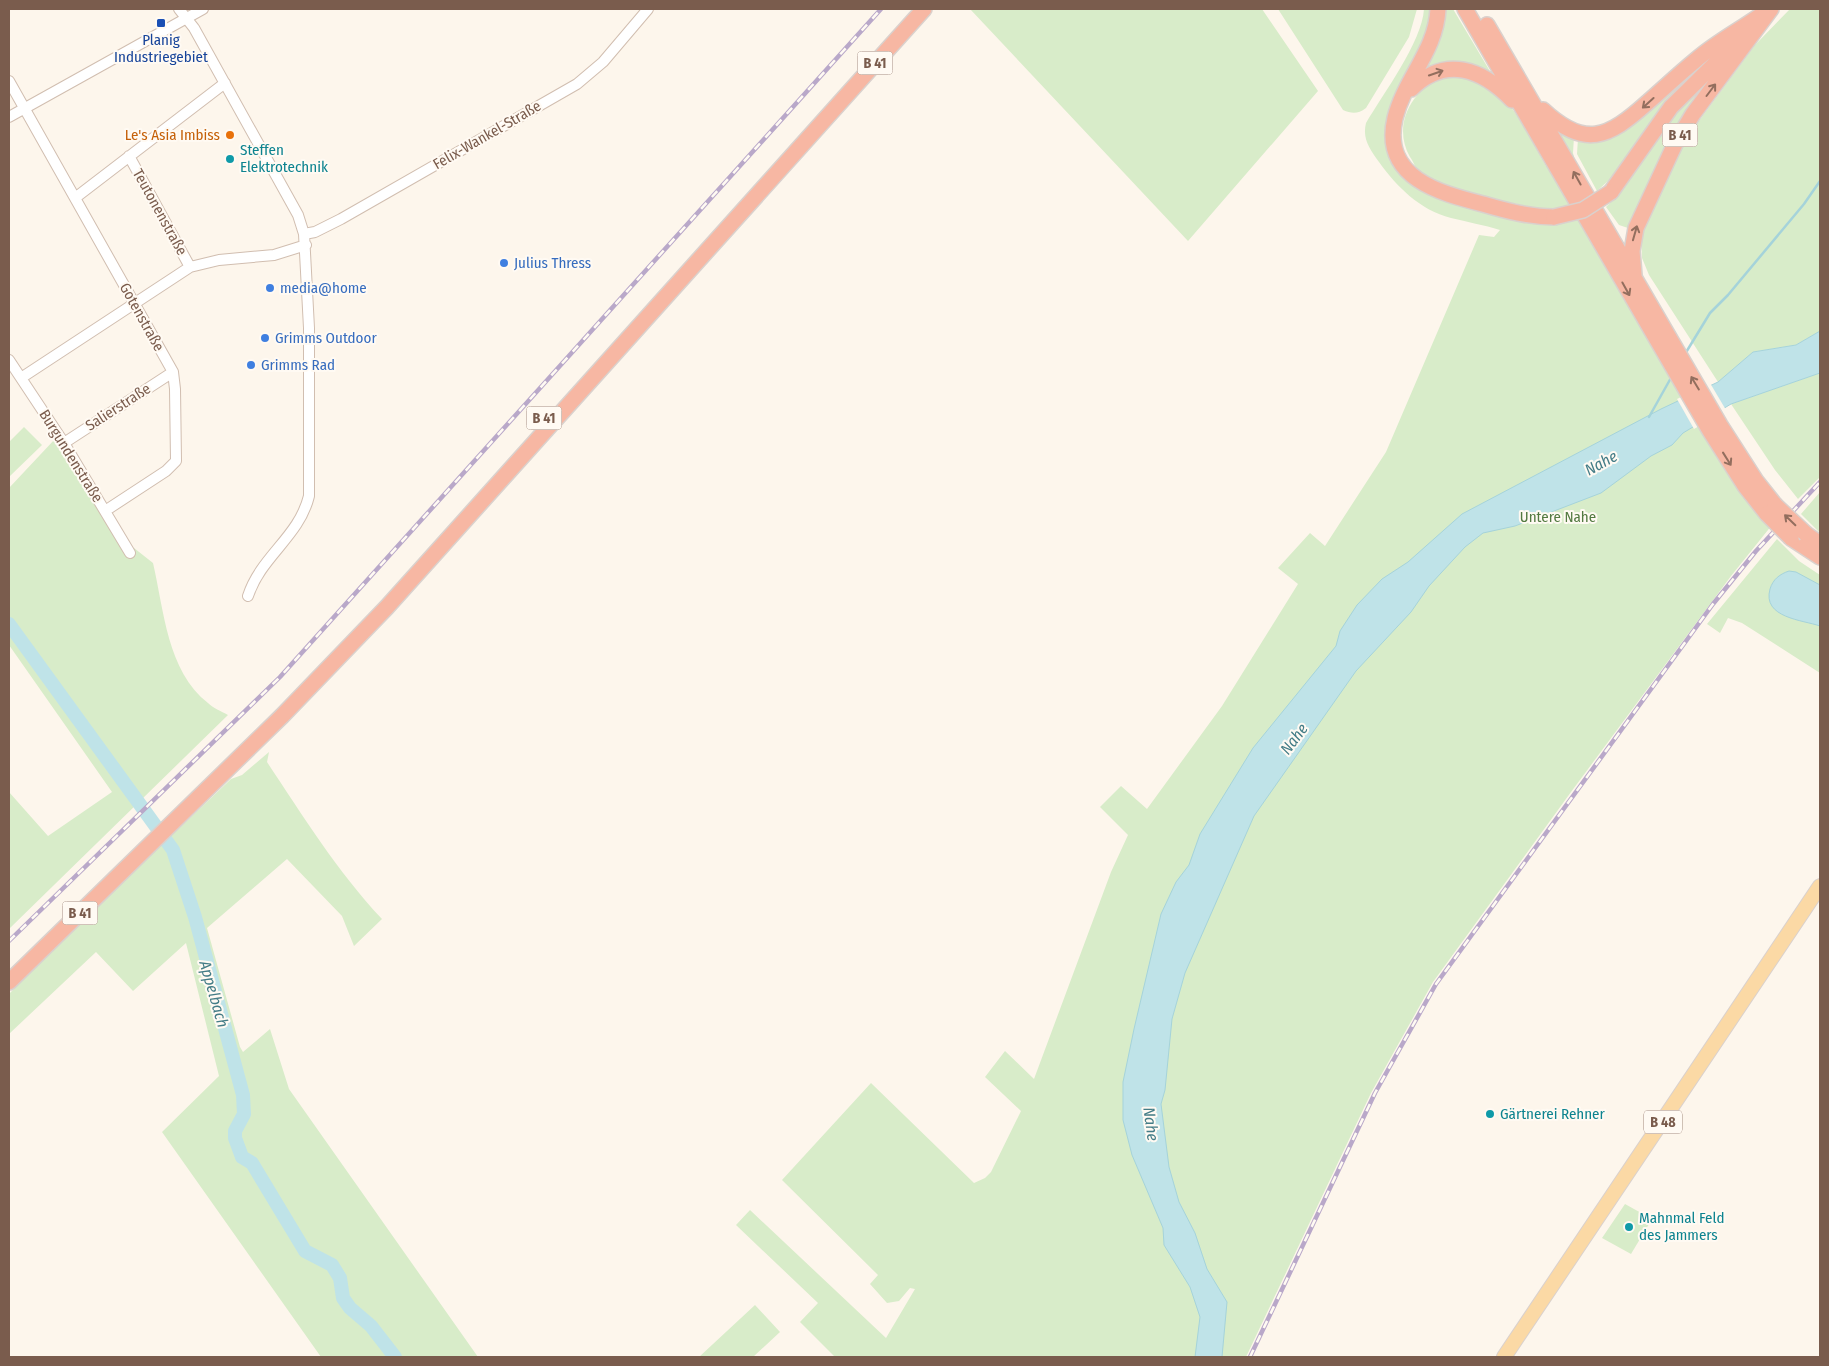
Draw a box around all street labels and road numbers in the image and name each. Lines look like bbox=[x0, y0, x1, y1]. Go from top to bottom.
road number: B 41 bbox=[858, 52, 892, 74]
street label: Felix-Wankel-Straße bbox=[430, 97, 544, 173]
road number: B 41 bbox=[1662, 124, 1698, 146]
street label: Teutonenstraße bbox=[129, 166, 191, 258]
street label: Gotenstraße bbox=[116, 280, 168, 354]
street label: Salierstraße bbox=[82, 379, 154, 435]
street label: Burgundenstraße bbox=[35, 406, 107, 506]
road number: B 41 bbox=[526, 406, 562, 429]
road number: B 41 bbox=[62, 901, 98, 924]
road number: B 48 bbox=[1644, 1110, 1682, 1134]

